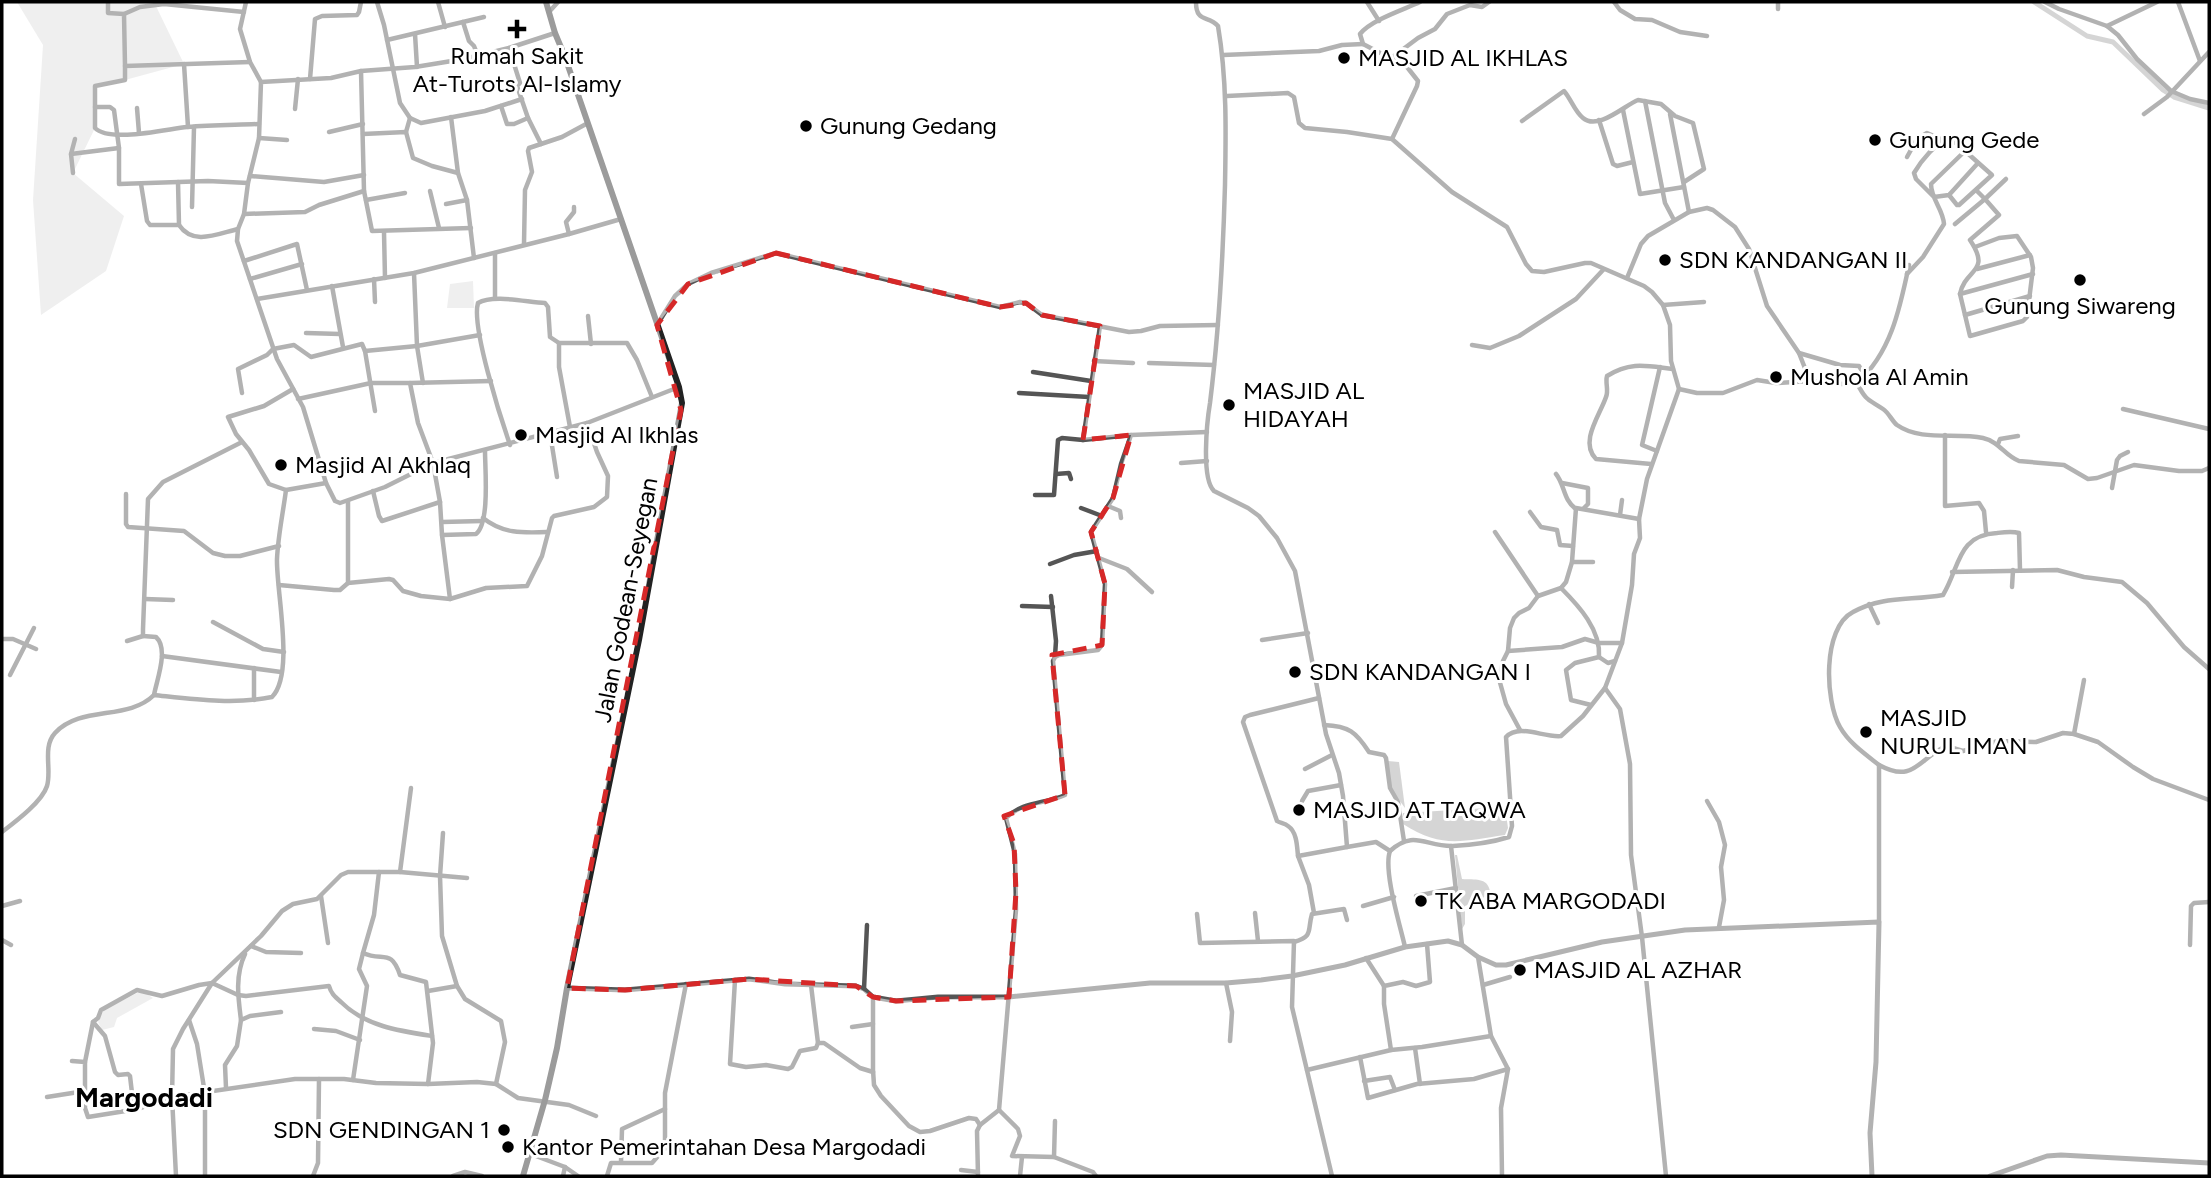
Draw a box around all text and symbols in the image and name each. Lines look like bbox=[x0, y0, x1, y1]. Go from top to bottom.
marker: Rumah Sakit At-Turots Al-Islamy bbox=[507, 19, 527, 39]
place label: Rumah Sakit At-Turots Al-Islamy bbox=[413, 41, 622, 98]
place label: MASJID AL IKHLAS bbox=[1358, 43, 1568, 72]
marker: MASJID AL IKHLAS bbox=[1336, 50, 1352, 66]
place label: Gunung Gedang bbox=[820, 111, 997, 140]
marker: Gunung Gedang bbox=[798, 118, 814, 134]
place label: Gunung Gede bbox=[1889, 125, 2039, 154]
marker: Gunung Gede bbox=[1867, 132, 1883, 148]
place label: SDN KANDANGAN II bbox=[1679, 245, 1907, 274]
marker: SDN KANDANGAN II bbox=[1657, 252, 1673, 268]
marker: Gunung Siwareng bbox=[2072, 272, 2088, 288]
place label: Gunung Siwareng bbox=[1984, 291, 2176, 320]
place label: Mushola Al Amin bbox=[1790, 362, 1969, 391]
marker: Mushola Al Amin bbox=[1768, 369, 1784, 385]
place label: MASJID AL HIDAYAH bbox=[1243, 376, 1365, 433]
marker: MASJID AL HIDAYAH bbox=[1221, 397, 1237, 413]
place label: Masjid Al Ikhlas bbox=[535, 420, 698, 449]
marker: Masjid Al Ikhlas bbox=[513, 427, 529, 443]
place label: Masjid Al Akhlaq bbox=[295, 450, 471, 479]
marker: Masjid Al Akhlaq bbox=[273, 457, 289, 473]
street label: Jalan Godean-Seyegan bbox=[588, 475, 664, 725]
place label: SDN KANDANGAN I bbox=[1309, 657, 1531, 686]
marker: SDN KANDANGAN I bbox=[1287, 664, 1303, 680]
place label: MASJID NURUL IMAN bbox=[1880, 703, 2028, 760]
marker: MASJID NURUL IMAN bbox=[1858, 724, 1874, 740]
place label: MASJID AT TAQWA bbox=[1313, 795, 1527, 824]
marker: MASJID AT TAQWA bbox=[1291, 802, 1307, 818]
place label: TK ABA MARGODADI bbox=[1435, 886, 1666, 915]
marker: TK ABA MARGODADI bbox=[1413, 893, 1429, 909]
place label: MASJID AL AZHAR bbox=[1534, 955, 1742, 984]
marker: MASJID AL AZHAR bbox=[1512, 962, 1528, 978]
district label: Margodadi bbox=[75, 1080, 213, 1114]
place label: SDN GENDINGAN 1 bbox=[273, 1115, 490, 1144]
marker: SDN GENDINGAN 1 bbox=[496, 1122, 512, 1138]
place label: Kantor Pemerintahan Desa Margodadi bbox=[522, 1132, 926, 1161]
marker: Kantor Pemerintahan Desa Margodadi bbox=[500, 1139, 516, 1155]

